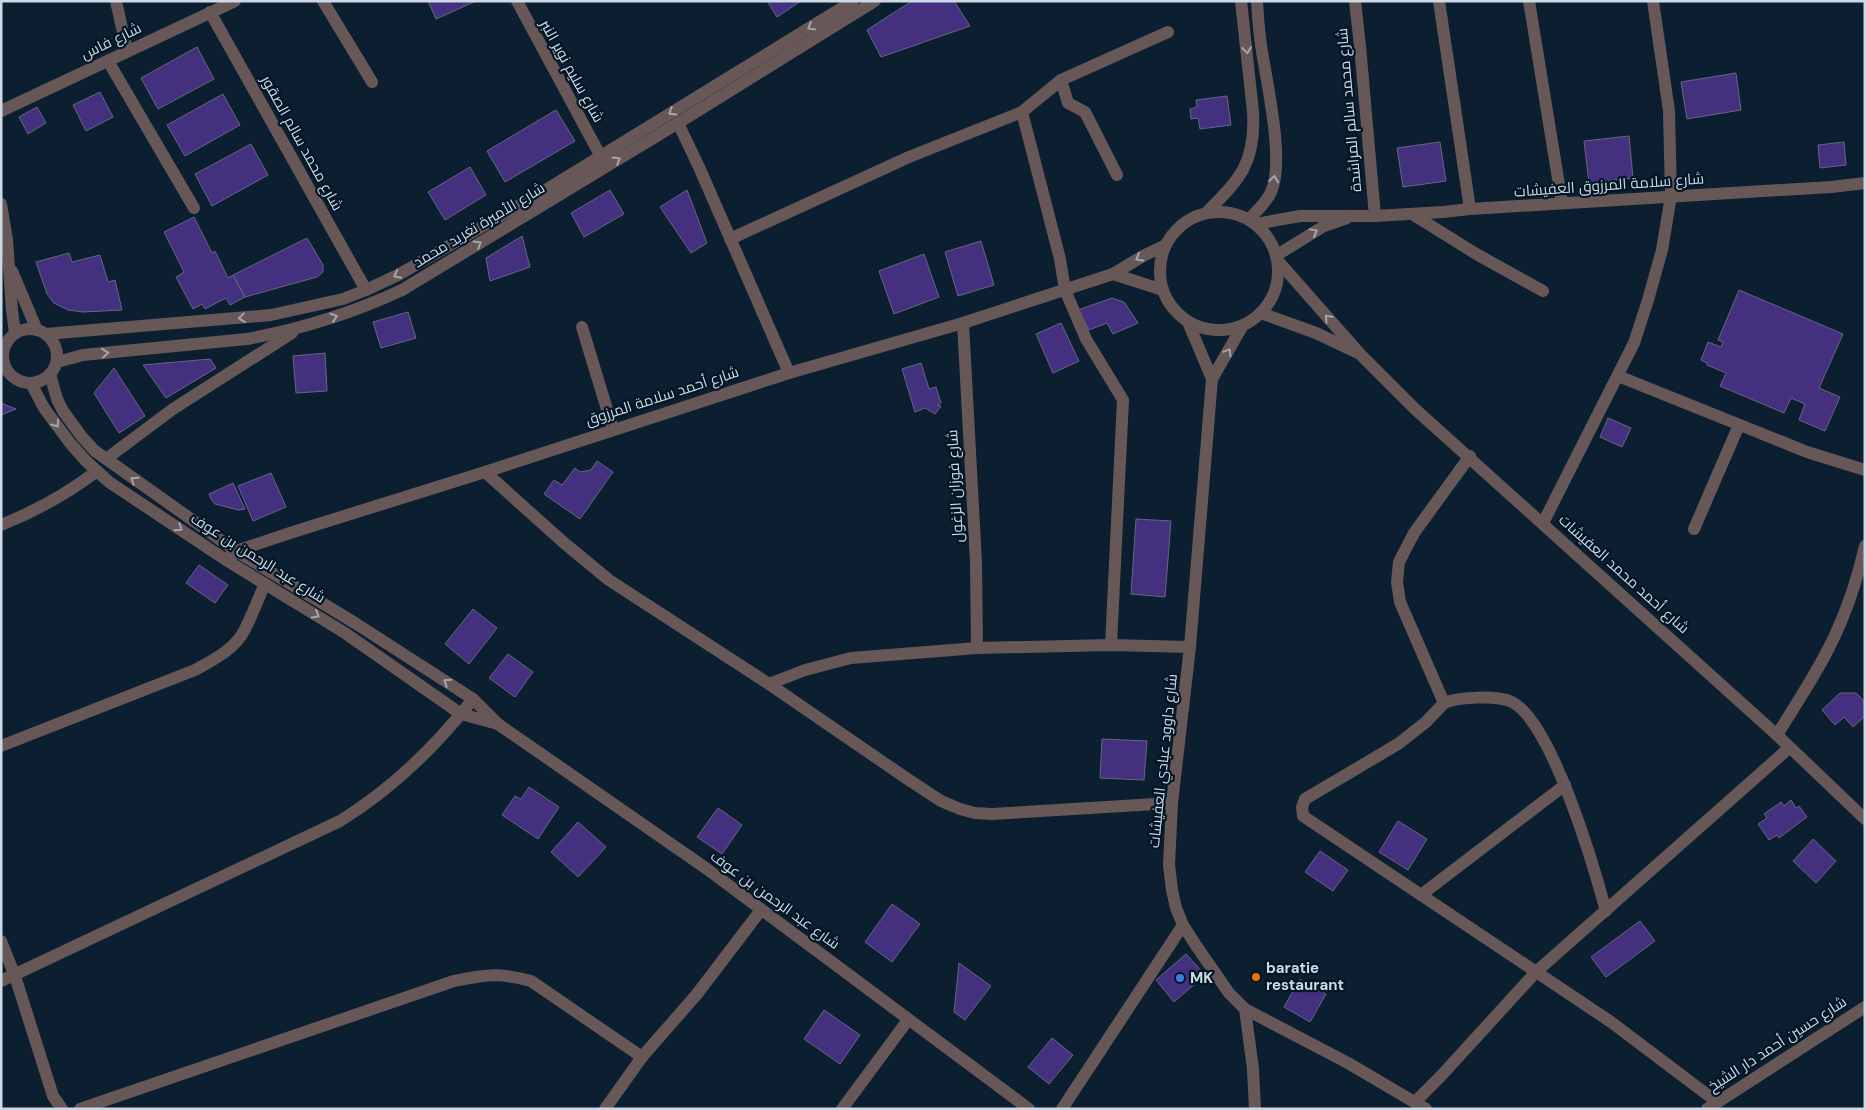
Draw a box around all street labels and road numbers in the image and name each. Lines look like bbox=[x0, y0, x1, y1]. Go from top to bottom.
street label: شارع سليم نوير النبر bbox=[534, 15, 609, 127]
street label: شارع فاس bbox=[78, 18, 145, 65]
street label: شارع محمد سالم المراشدة bbox=[1332, 27, 1367, 193]
street label: شارع محمد سالم الصقور bbox=[255, 71, 348, 215]
street label: شارع سلامة المرزوق العفيشات bbox=[1513, 168, 1705, 203]
street label: شارع الأميرة تغريد محمد bbox=[410, 178, 549, 273]
street label: شارع أحمد سلامة المرزوق bbox=[583, 362, 742, 431]
street label: شارع فوزان الزغول bbox=[942, 429, 969, 543]
street label: شارع عبد الرحمن بن عوف bbox=[186, 508, 329, 609]
street label: شارع أحمد محمد العفيشات bbox=[1554, 510, 1694, 639]
street label: شارع داوود عبادي العفيشات bbox=[1144, 673, 1184, 849]
street label: شارع عبد الرحمن بن عوف bbox=[706, 846, 844, 955]
street label: شارع حسين أحمد دار الشيخ bbox=[1704, 992, 1851, 1097]

